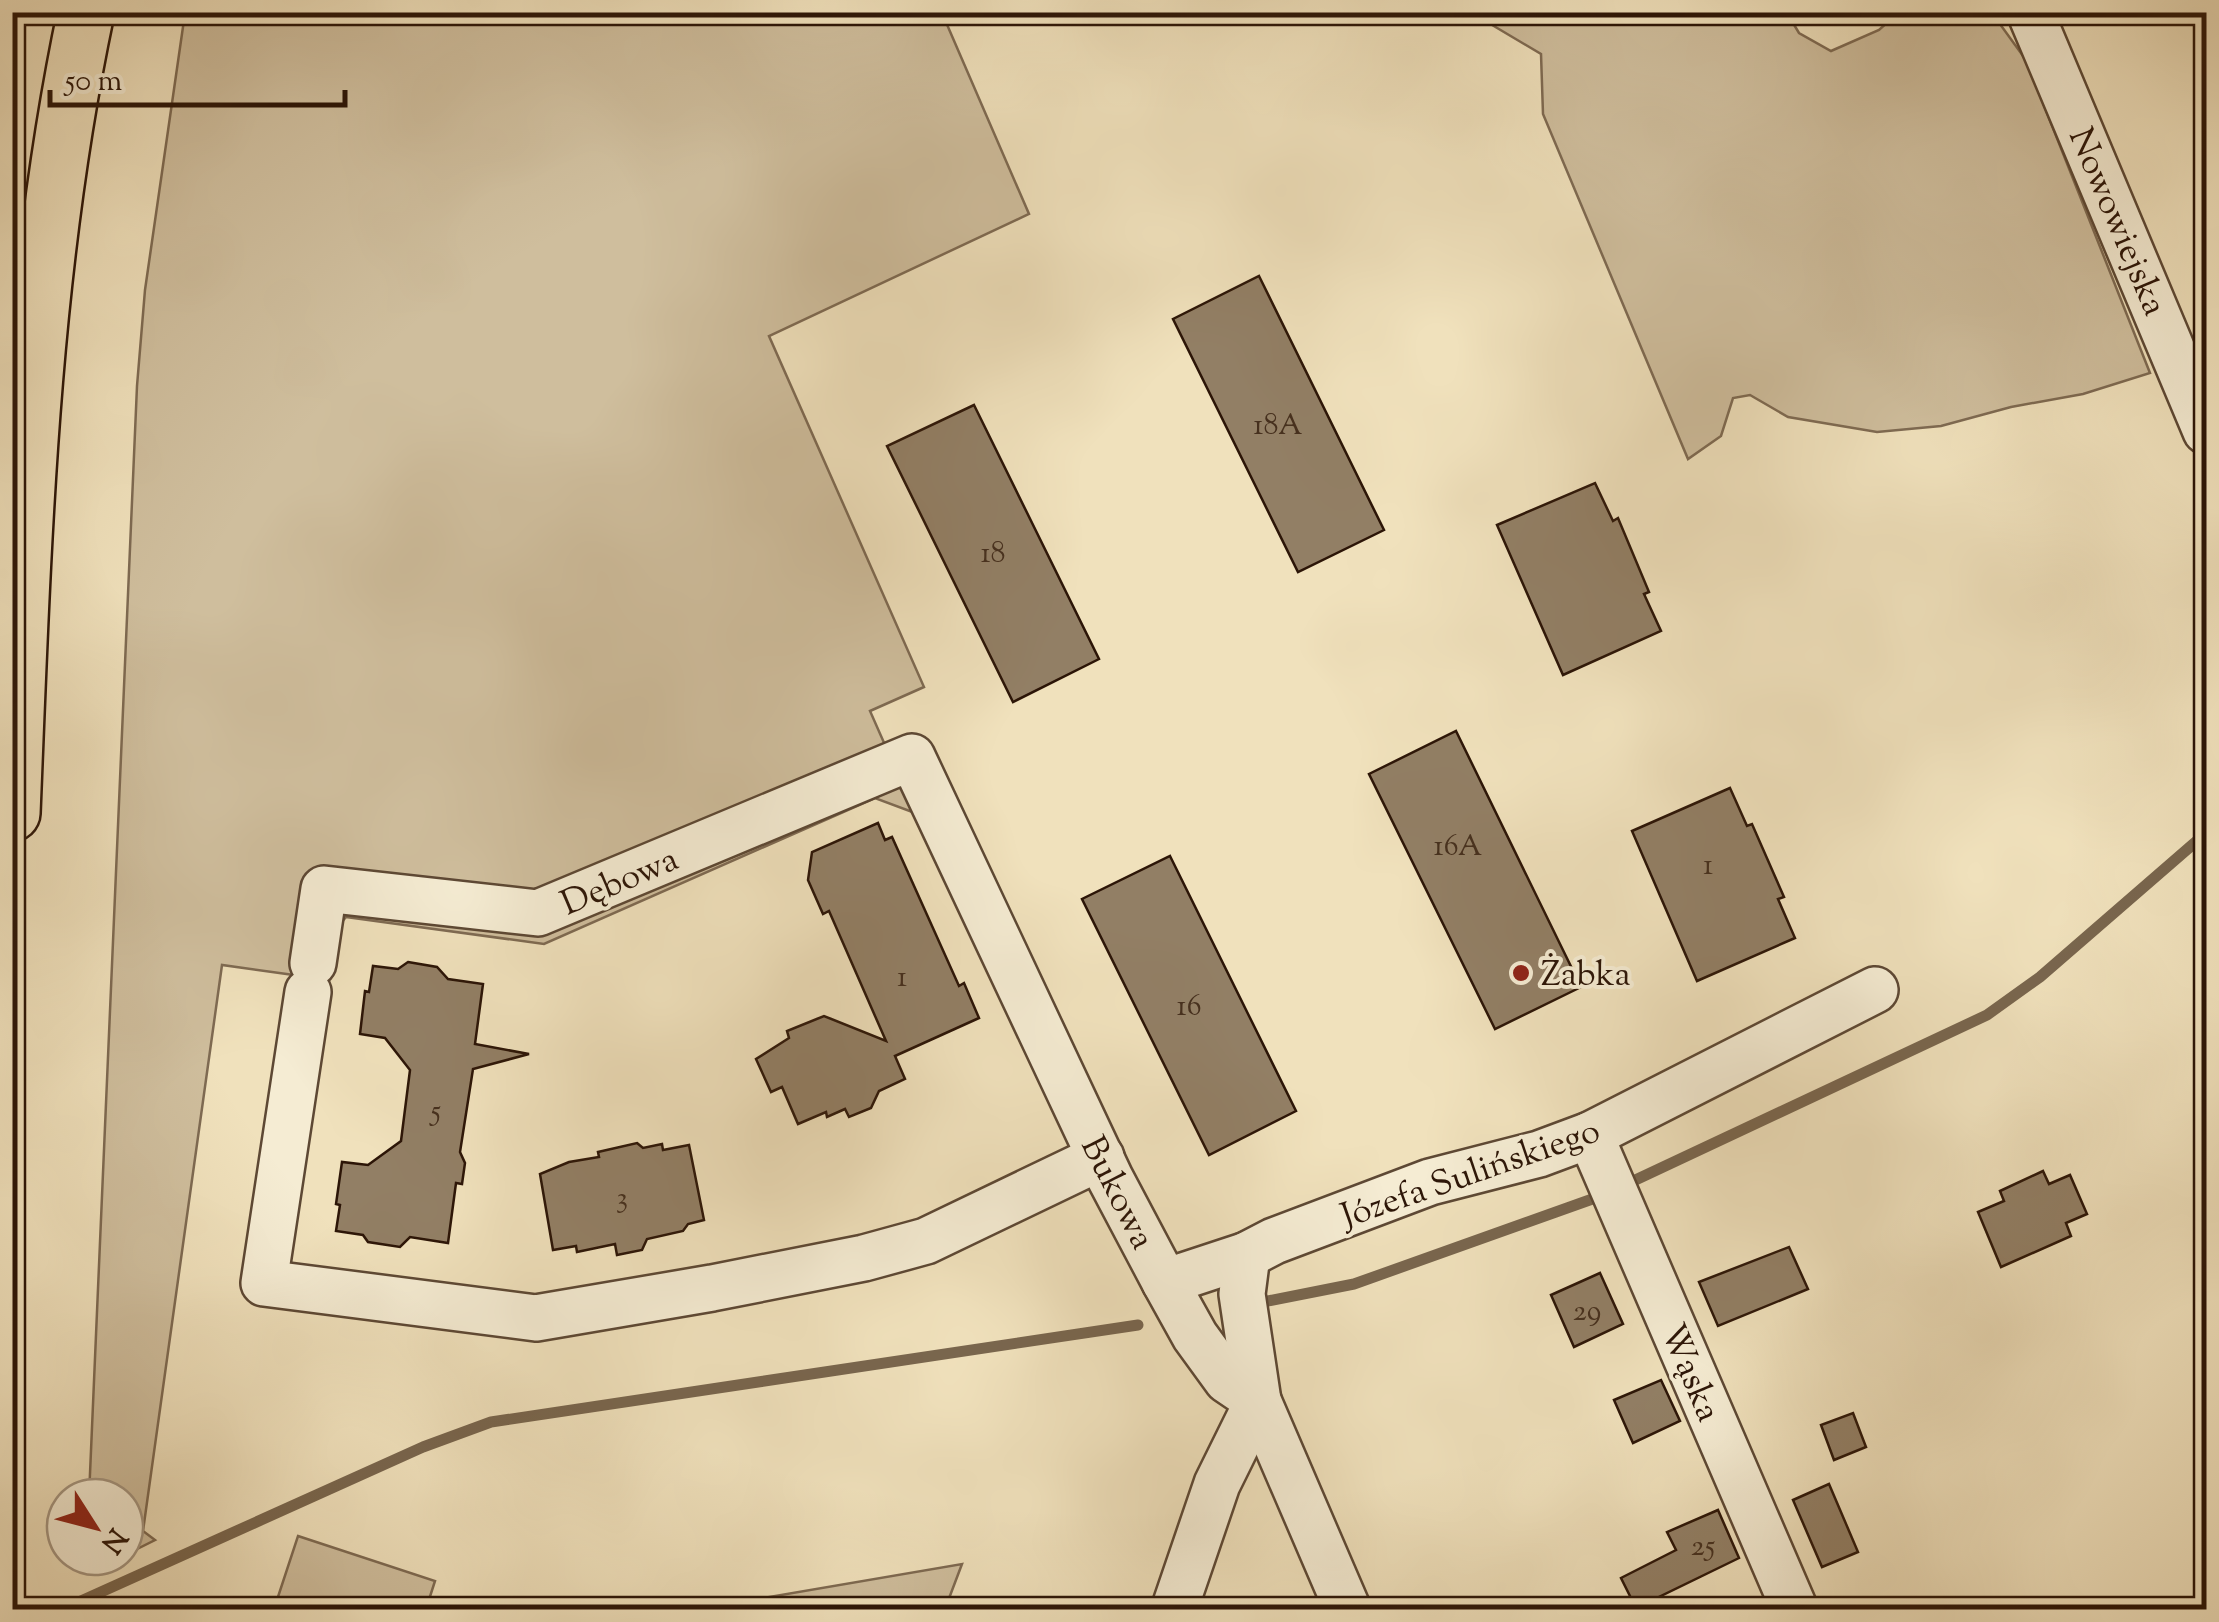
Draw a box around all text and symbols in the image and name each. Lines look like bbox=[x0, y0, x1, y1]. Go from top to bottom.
scale bar bbox=[50, 45, 345, 107]
text: 50 m bbox=[63, 61, 123, 104]
street label: Nowowiejska bbox=[2053, 121, 2178, 324]
house number: 18A bbox=[1253, 405, 1303, 448]
house number: 18 bbox=[980, 533, 1006, 576]
house number: 16A bbox=[1434, 826, 1482, 869]
street label: Dębowa bbox=[554, 836, 687, 931]
house number: 1 bbox=[1703, 845, 1713, 888]
place label: Żabka bbox=[1541, 951, 1631, 1002]
house number: 1 bbox=[897, 957, 907, 1000]
marker: Żabka bbox=[1510, 962, 1532, 984]
house number: 16 bbox=[1176, 986, 1202, 1029]
house number: 5 bbox=[429, 1091, 441, 1134]
street label: Józefa Sulińskiego bbox=[1333, 1107, 1608, 1244]
street label: Bukowa bbox=[1066, 1128, 1166, 1259]
house number: 3 bbox=[616, 1178, 628, 1221]
house number: 29 bbox=[1573, 1291, 1601, 1334]
street label: Wąska bbox=[1645, 1316, 1732, 1430]
north arrow bbox=[45, 1477, 145, 1577]
text: N bbox=[90, 1519, 136, 1561]
house number: 25 bbox=[1691, 1526, 1715, 1569]

